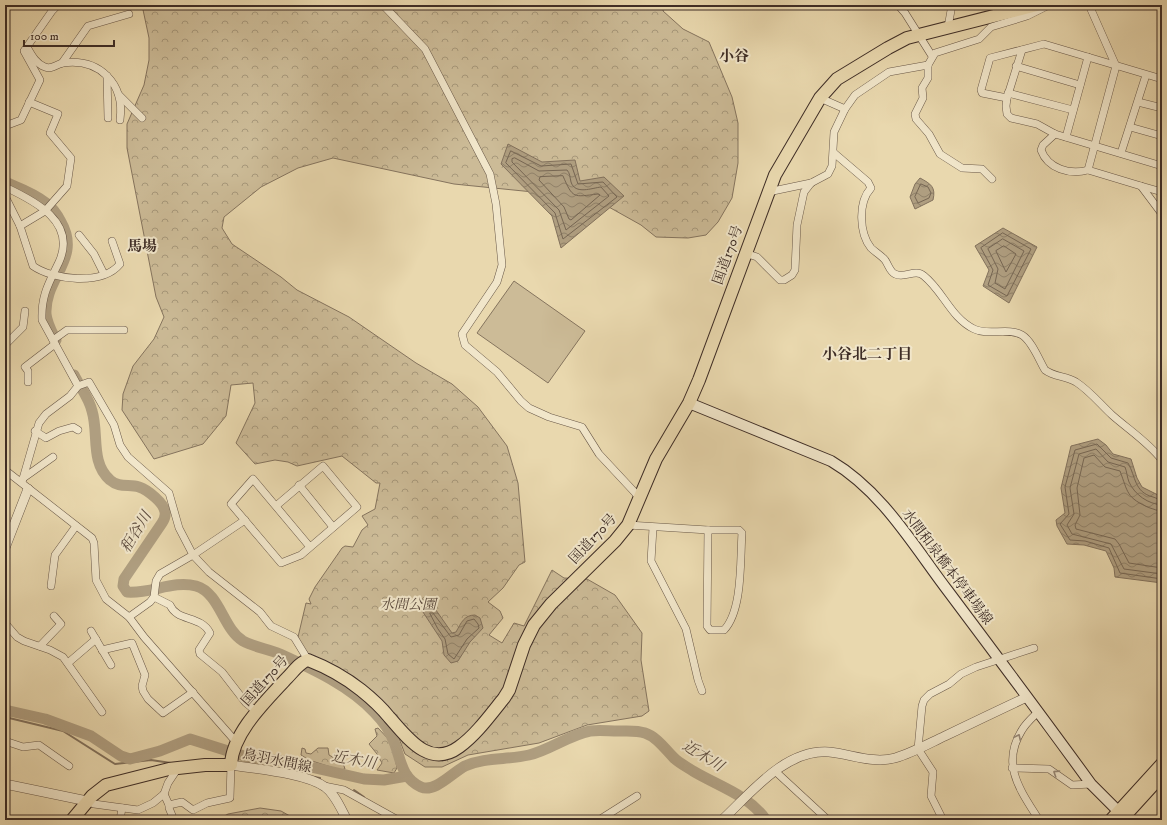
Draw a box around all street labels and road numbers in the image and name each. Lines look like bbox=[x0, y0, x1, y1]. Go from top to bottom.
street label: 国道170号 bbox=[709, 223, 747, 287]
street label: 水間和泉橋本停車場線 bbox=[898, 506, 996, 628]
street label: 国道170号 bbox=[565, 510, 621, 568]
street label: 国道170号 bbox=[238, 652, 292, 710]
street label: 鳥羽水間線 bbox=[241, 745, 313, 777]

